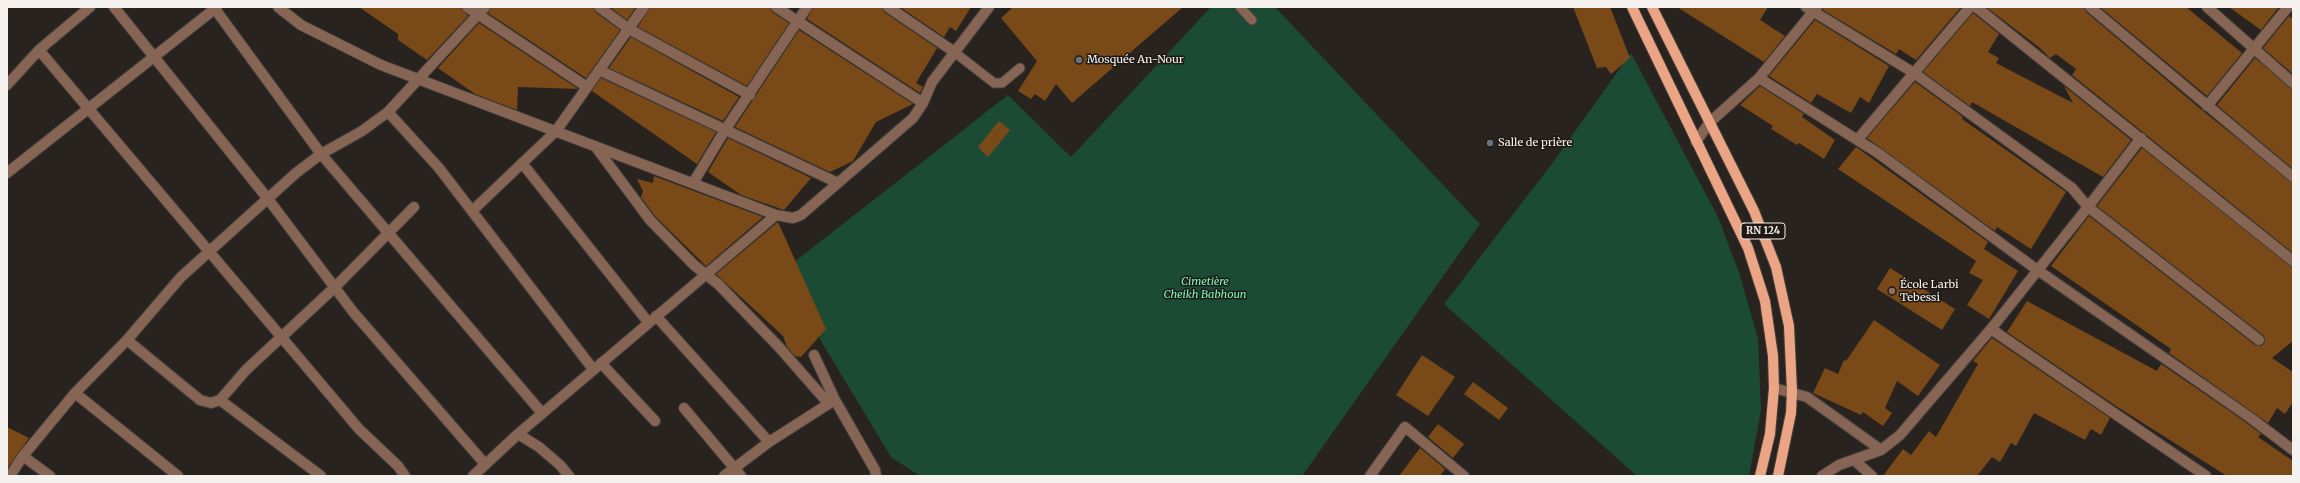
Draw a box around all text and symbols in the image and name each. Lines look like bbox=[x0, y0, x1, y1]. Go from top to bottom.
place label: Mosquée An-Nour bbox=[1087, 53, 1184, 67]
marker: Mosquée An-Nour bbox=[1074, 55, 1084, 65]
place label: Salle de prière bbox=[1498, 136, 1572, 150]
marker: Salle de prière bbox=[1485, 138, 1495, 148]
road number: RN 124 bbox=[1741, 223, 1785, 239]
park label: Cimetière Cheikh Babhoun bbox=[1164, 275, 1246, 301]
place label: École Larbi Tebessi bbox=[1900, 278, 1959, 304]
marker: École Larbi Tebessi bbox=[1887, 286, 1897, 296]

